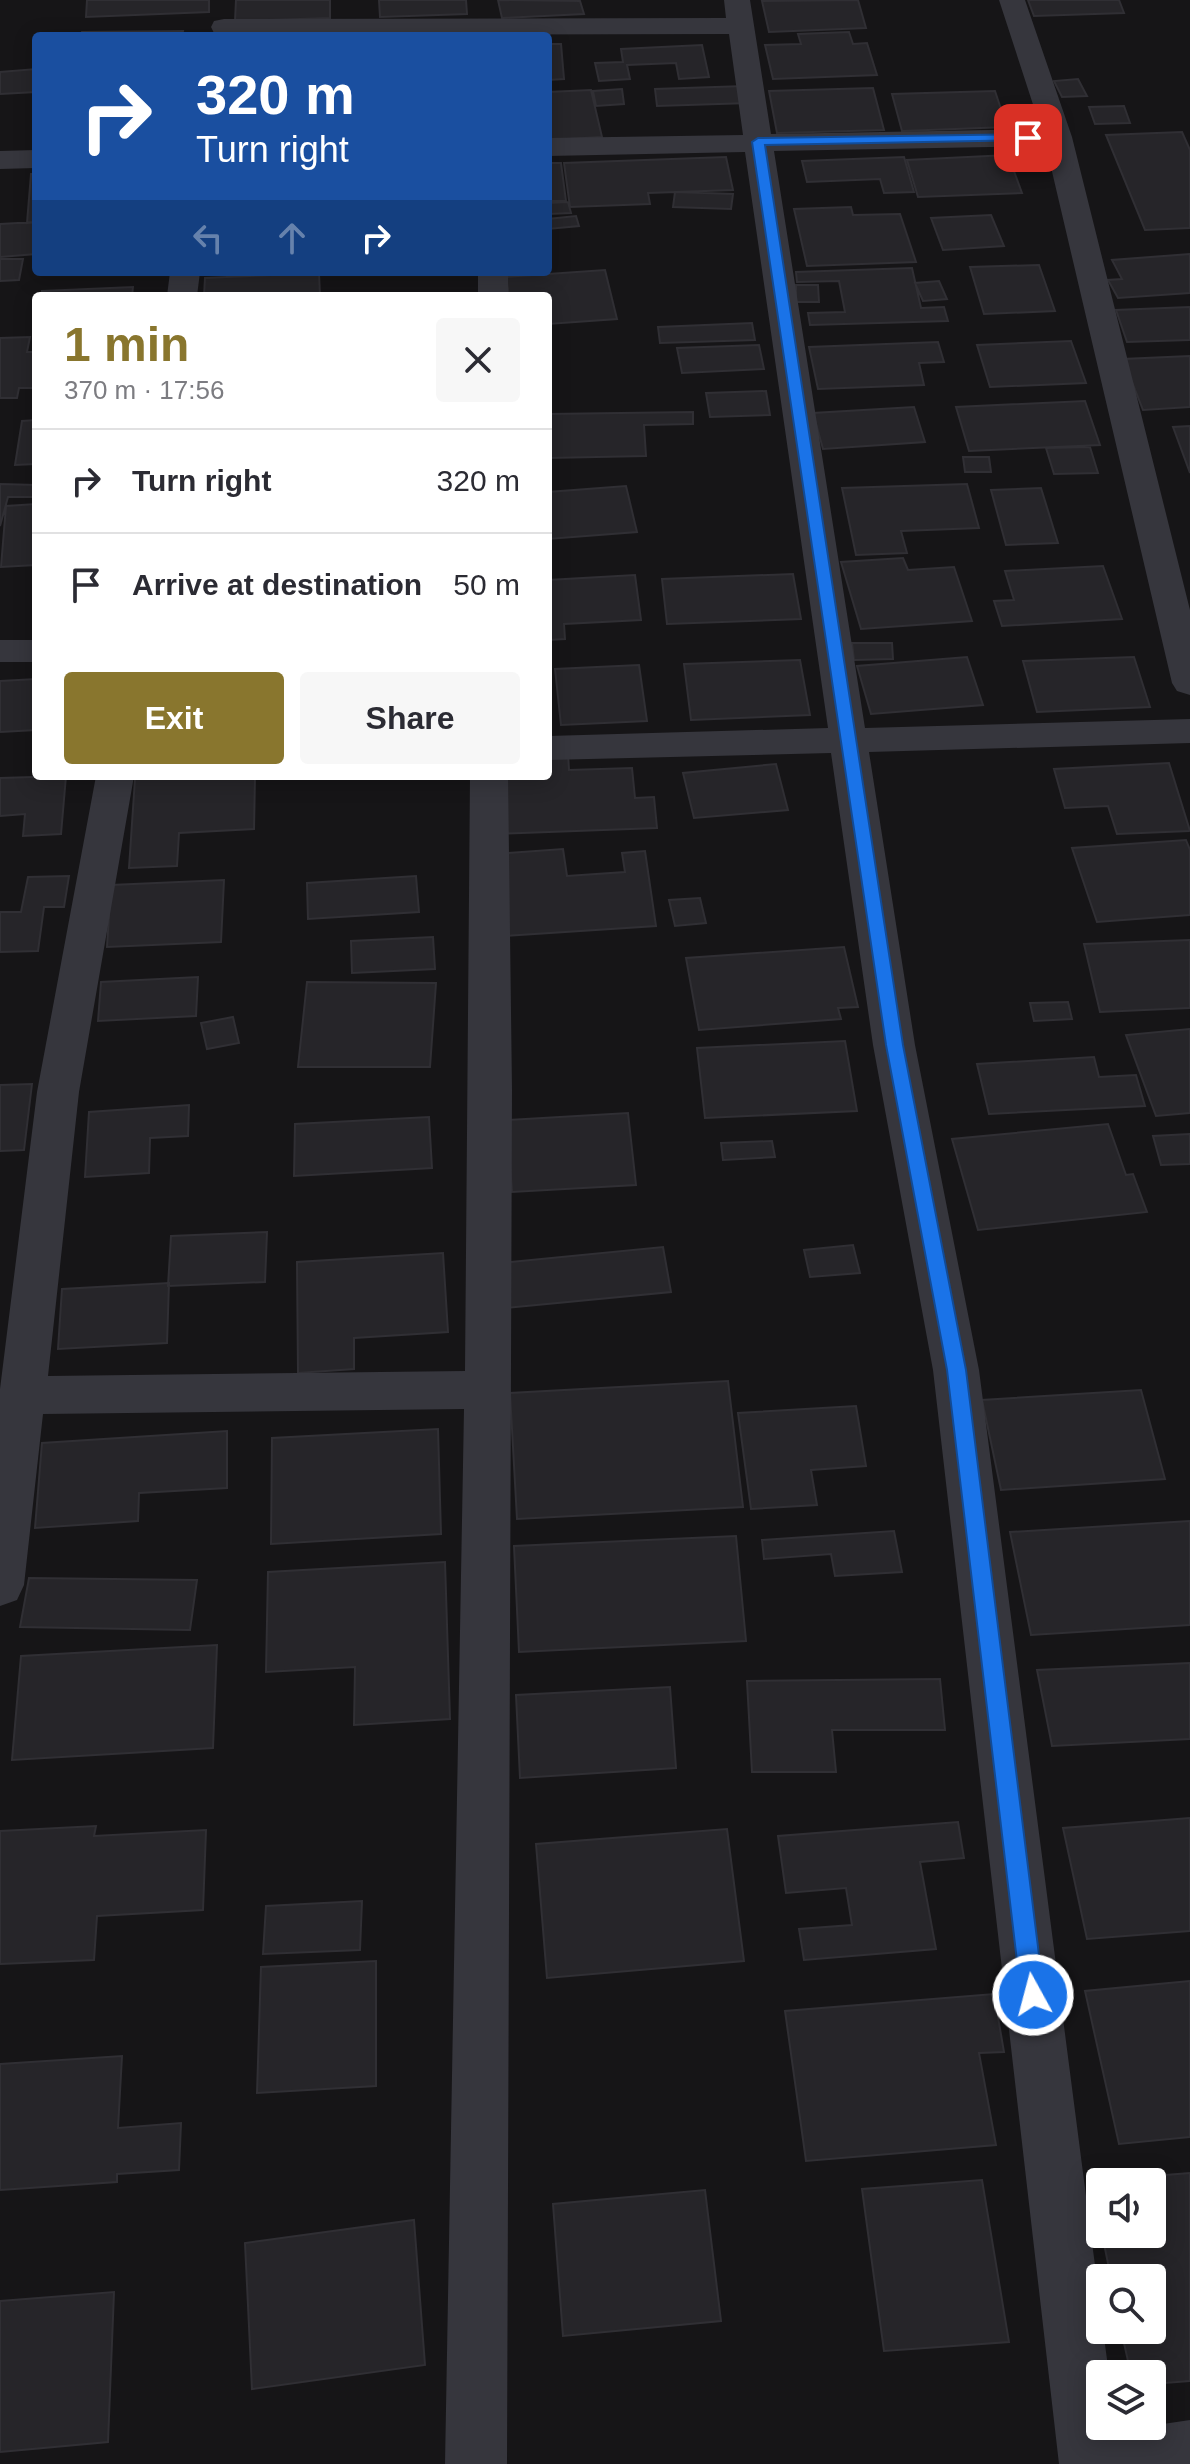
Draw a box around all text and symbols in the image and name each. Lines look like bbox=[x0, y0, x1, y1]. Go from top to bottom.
text: 320 m bbox=[196, 63, 355, 126]
icon: right bbox=[64, 64, 168, 168]
pin bbox=[994, 104, 1062, 172]
icon: arrive bbox=[1006, 116, 1050, 160]
text: Turn right bbox=[196, 129, 349, 170]
icon: left bbox=[186, 216, 230, 260]
icon: ahead bbox=[270, 216, 314, 260]
icon: right bbox=[354, 216, 398, 260]
text: 1 min bbox=[64, 318, 189, 371]
button: close bbox=[436, 318, 520, 402]
text: 370 m · 17:56 bbox=[64, 375, 224, 405]
icon: right bbox=[64, 459, 108, 503]
text: Turn right bbox=[132, 464, 271, 497]
text: 320 m bbox=[437, 464, 520, 497]
icon: arrive bbox=[64, 563, 108, 607]
text: Arrive at destination bbox=[132, 568, 422, 601]
text: 50 m bbox=[453, 568, 520, 601]
button: Exit bbox=[64, 672, 284, 764]
button: Share bbox=[300, 672, 520, 764]
position arrow bbox=[991, 1953, 1075, 2037]
map controls bbox=[1086, 2168, 1166, 2440]
button: sound bbox=[1086, 2168, 1166, 2248]
button: search bbox=[1086, 2264, 1166, 2344]
button: layers bbox=[1086, 2360, 1166, 2440]

